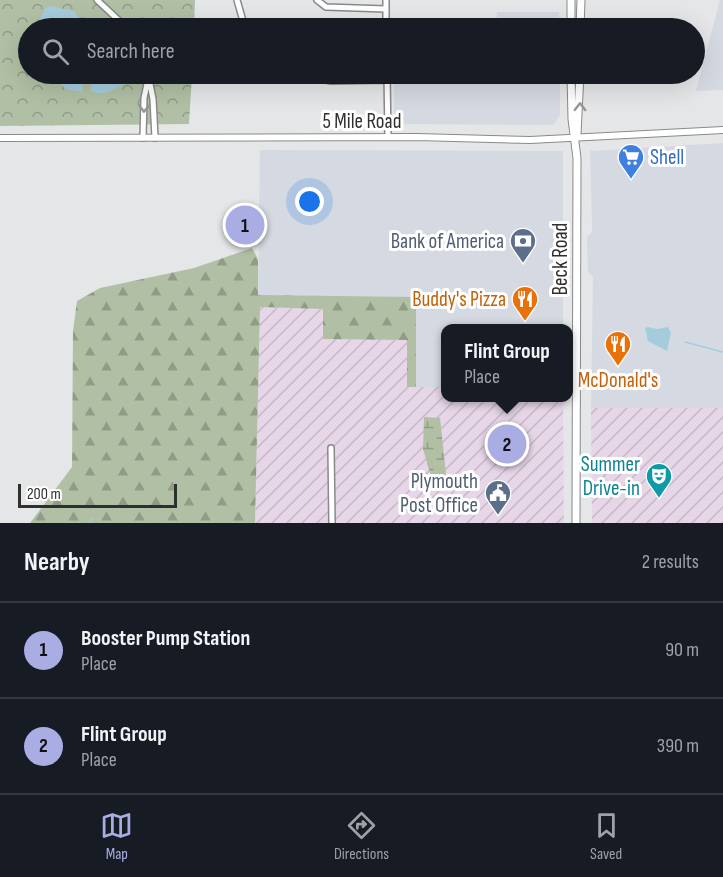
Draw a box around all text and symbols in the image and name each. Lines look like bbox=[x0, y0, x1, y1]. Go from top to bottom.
search box bbox=[18, 18, 705, 84]
icon: search bbox=[39, 35, 72, 68]
text: Search here bbox=[87, 38, 174, 65]
one-way arrow bbox=[574, 102, 586, 111]
one-way arrow bbox=[137, 103, 150, 112]
street label: 5 Mile Road bbox=[323, 109, 401, 134]
supermarket icon: Shell bbox=[616, 142, 646, 180]
place label: Shell bbox=[650, 145, 684, 170]
your location bbox=[295, 187, 324, 216]
pin: 1 bbox=[226, 202, 264, 248]
street label: Beck Road bbox=[548, 223, 573, 295]
bank icon: Bank of America bbox=[508, 226, 538, 264]
place label: Bank of America bbox=[391, 229, 504, 254]
restaurant icon: Buddy's Pizza bbox=[510, 284, 540, 322]
place label: Buddy's Pizza bbox=[412, 287, 506, 312]
popup bbox=[441, 324, 573, 402]
restaurant icon: McDonald's bbox=[603, 329, 633, 367]
text: Flint Group bbox=[464, 338, 550, 365]
text: Place bbox=[464, 365, 500, 389]
place label: McDonald's bbox=[578, 368, 658, 393]
pin: 2 bbox=[488, 422, 526, 466]
place label: Summer Drive-in bbox=[581, 452, 640, 501]
theatre icon: Summer Drive-in bbox=[644, 461, 674, 499]
place label: Plymouth Post Office bbox=[400, 469, 478, 518]
public building icon: Plymouth Post Office bbox=[483, 478, 513, 516]
scale bar bbox=[18, 481, 177, 508]
text: 200 m bbox=[27, 485, 61, 504]
text: Nearby bbox=[24, 547, 90, 578]
text: 2 results bbox=[642, 550, 699, 574]
text: Booster Pump Station bbox=[81, 625, 250, 652]
text: 1 bbox=[40, 638, 47, 662]
text: 90 m bbox=[665, 638, 699, 662]
text: Place bbox=[81, 652, 117, 676]
text: Flint Group bbox=[81, 721, 167, 748]
text: 2 bbox=[39, 734, 48, 758]
text: 390 m bbox=[657, 734, 699, 758]
text: Place bbox=[81, 748, 117, 772]
tab: Map bbox=[100, 809, 133, 864]
tab: Directions bbox=[334, 809, 389, 864]
tab: Saved bbox=[590, 809, 623, 864]

